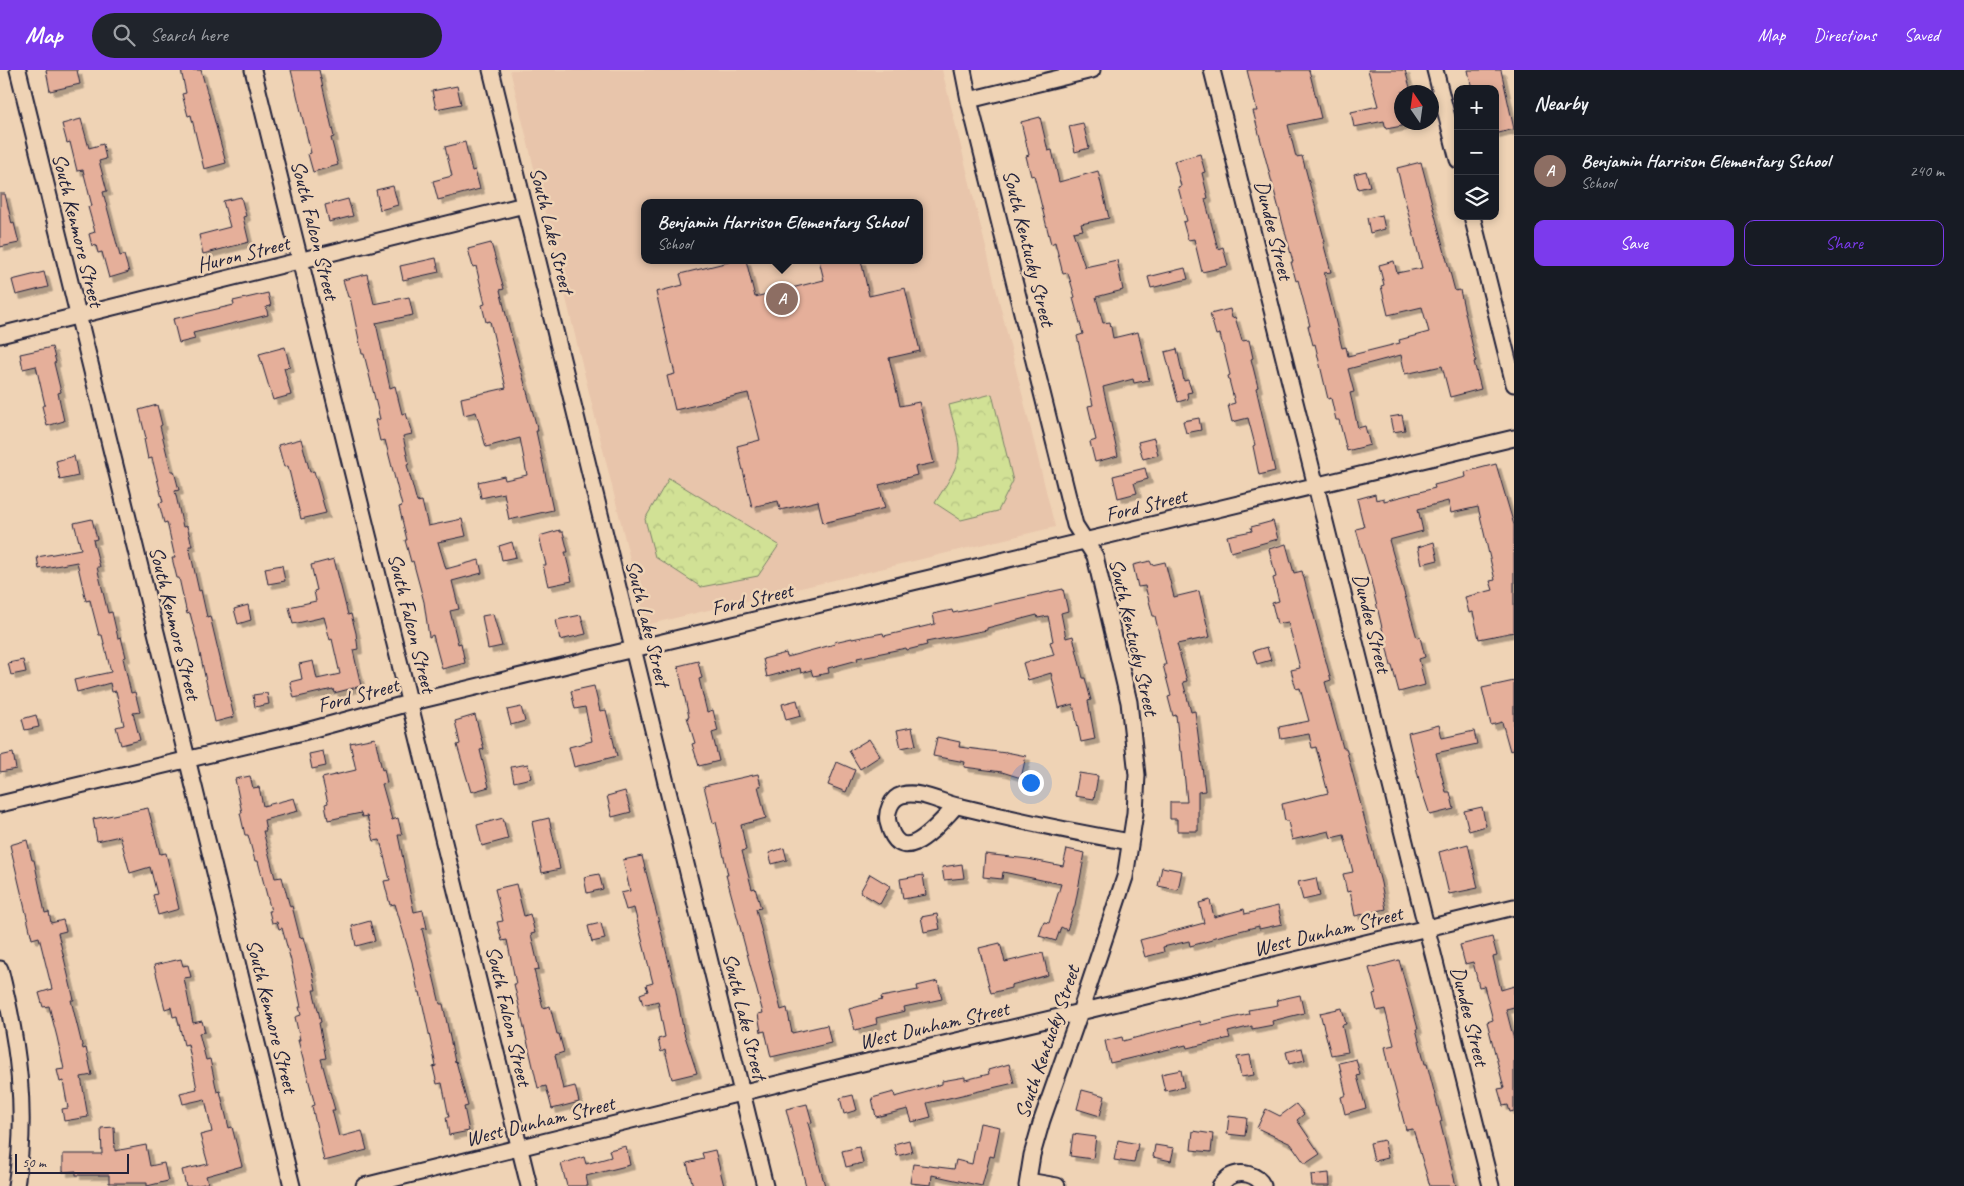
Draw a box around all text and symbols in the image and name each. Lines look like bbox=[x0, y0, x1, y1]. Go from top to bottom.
search box bbox=[92, 13, 442, 58]
text: Map bbox=[25, 20, 62, 50]
icon: search bbox=[110, 21, 138, 49]
text: Search here bbox=[150, 23, 228, 47]
text: Map bbox=[1758, 24, 1785, 46]
text: Directions bbox=[1813, 24, 1876, 46]
text: Saved bbox=[1904, 24, 1939, 46]
north arrow bbox=[1394, 85, 1439, 130]
map controls bbox=[1454, 85, 1499, 220]
button: + bbox=[1454, 85, 1499, 130]
text: Nearby bbox=[1534, 90, 1587, 116]
button: − bbox=[1454, 130, 1499, 175]
text: Benjamin Harrison Elementary School bbox=[1581, 149, 1830, 173]
street label: South Kenmore Street bbox=[46, 151, 110, 311]
street label: South Falcon Street bbox=[285, 158, 345, 304]
text: A bbox=[1546, 161, 1554, 181]
text: 240 m bbox=[1910, 161, 1944, 181]
street label: South Lake Street bbox=[524, 164, 581, 299]
street label: South Kentucky Street bbox=[997, 167, 1061, 331]
text: School bbox=[1581, 173, 1615, 193]
button: layers bbox=[1454, 175, 1499, 220]
street label: Dundee Street bbox=[1249, 178, 1299, 284]
popup bbox=[641, 199, 923, 264]
text: Benjamin Harrison Elementary School bbox=[657, 210, 907, 234]
button: Save bbox=[1534, 220, 1734, 266]
button: Share bbox=[1744, 220, 1944, 266]
street label: Huron Street bbox=[194, 229, 294, 278]
text: School bbox=[657, 234, 692, 254]
pin: A bbox=[766, 280, 798, 318]
street label: Ford Street bbox=[1103, 482, 1191, 528]
street label: South Kenmore Street bbox=[143, 544, 207, 704]
street label: South Falcon Street bbox=[382, 551, 442, 697]
street label: South Kentucky Street bbox=[1103, 556, 1165, 720]
street label: South Lake Street bbox=[620, 557, 677, 692]
street label: Dundee Street bbox=[1347, 571, 1397, 677]
street label: Ford Street bbox=[709, 577, 797, 621]
street label: Ford Street bbox=[315, 671, 403, 718]
your location bbox=[1018, 770, 1044, 796]
street label: West Dunham Street bbox=[1251, 899, 1407, 962]
street label: South Kenmore Street bbox=[240, 937, 304, 1097]
street label: South Falcon Street bbox=[480, 944, 538, 1090]
street label: South Lake Street bbox=[717, 950, 774, 1085]
street label: South Kentucky Street bbox=[1009, 960, 1086, 1122]
street label: Dundee Street bbox=[1445, 964, 1495, 1070]
street label: West Dunham Street bbox=[857, 995, 1013, 1055]
street label: West Dunham Street bbox=[463, 1089, 619, 1152]
scale bar bbox=[15, 1151, 129, 1174]
text: 50 m bbox=[22, 1154, 46, 1171]

